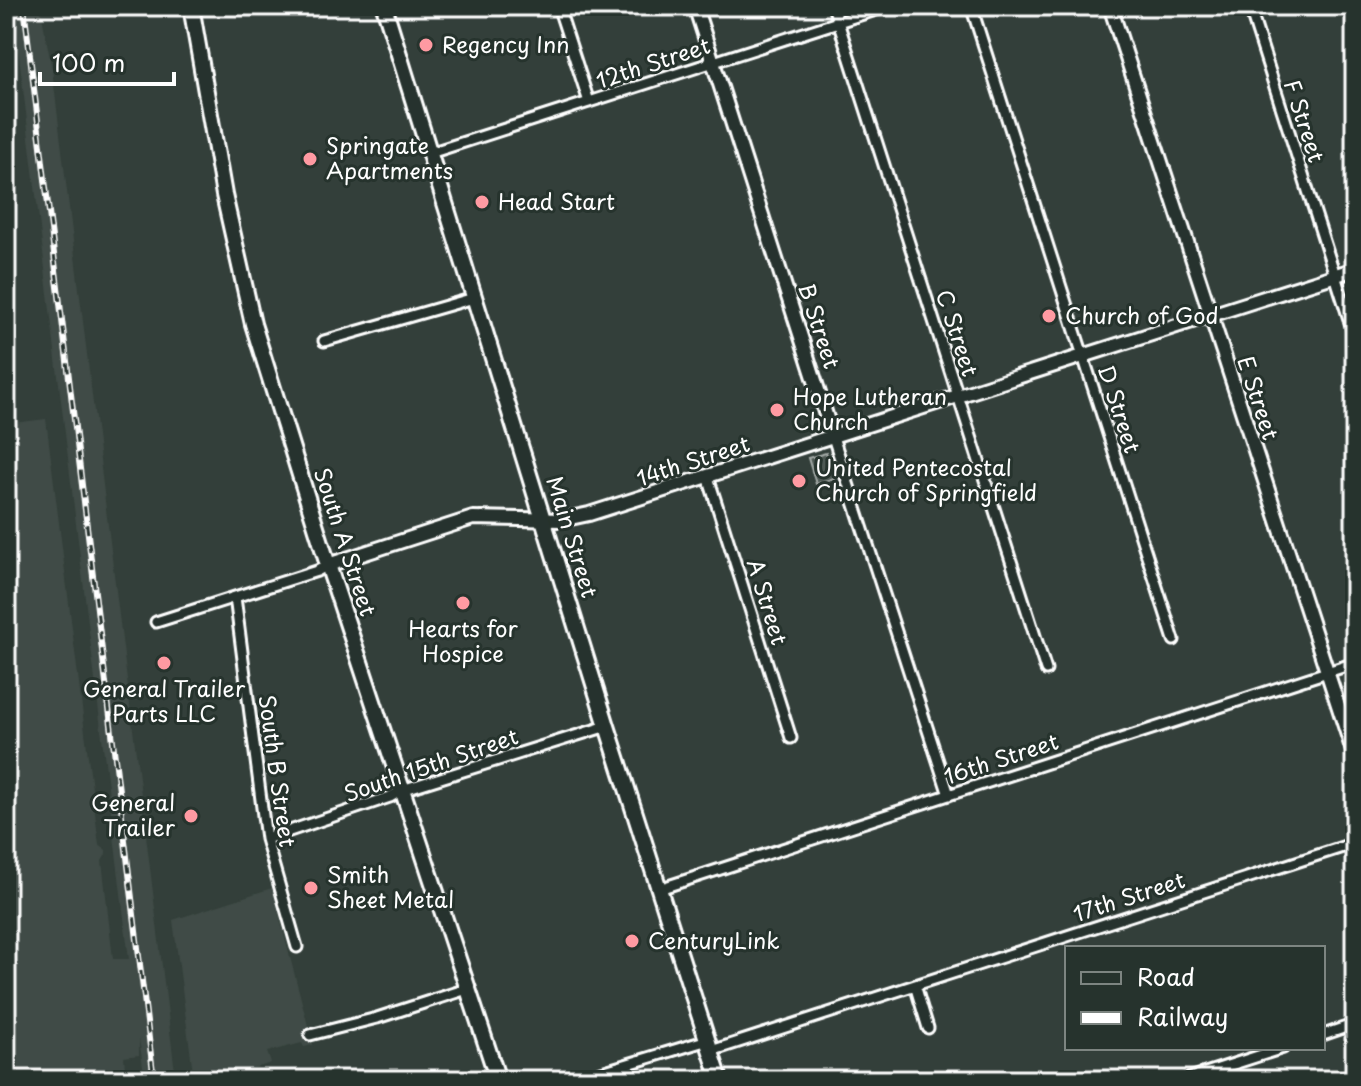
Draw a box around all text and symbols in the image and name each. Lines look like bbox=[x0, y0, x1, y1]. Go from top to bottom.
place label: Regency Inn bbox=[442, 27, 570, 60]
street label: 12th Street bbox=[591, 28, 714, 96]
scale bar bbox=[40, 36, 174, 86]
marker: Regency Inn bbox=[417, 36, 435, 54]
text: 100 m bbox=[52, 44, 125, 80]
street label: F Street bbox=[1277, 75, 1334, 166]
place label: Springate Apartments bbox=[326, 128, 453, 186]
marker: Springate Apartments bbox=[301, 150, 319, 168]
place label: Head Start bbox=[498, 184, 615, 217]
marker: Head Start bbox=[473, 193, 491, 211]
street label: B Street bbox=[791, 279, 850, 373]
street label: C Street bbox=[929, 285, 988, 380]
place label: Church of God bbox=[1065, 298, 1218, 331]
marker: Church of God bbox=[1040, 307, 1058, 325]
street label: E Street bbox=[1230, 351, 1288, 444]
street label: D Street bbox=[1091, 360, 1150, 457]
place label: Hope Lutheran Church bbox=[793, 379, 947, 437]
marker: Hope Lutheran Church bbox=[768, 401, 786, 419]
street label: 14th Street bbox=[632, 426, 753, 493]
place label: United Pentecostal Church of Springfield bbox=[815, 450, 1037, 508]
street label: South A Street bbox=[307, 463, 386, 620]
street label: Main Street bbox=[539, 472, 608, 601]
marker: United Pentecostal Church of Springfield bbox=[790, 472, 808, 490]
street label: A Street bbox=[740, 554, 797, 649]
marker: Hearts for Hospice bbox=[454, 594, 472, 612]
place label: Hearts for Hospice bbox=[408, 611, 519, 669]
marker: General Trailer Parts LLC bbox=[155, 654, 173, 672]
place label: General Trailer Parts LLC bbox=[83, 671, 246, 729]
street label: South B Street bbox=[251, 693, 305, 849]
street label: South 15th Street bbox=[339, 718, 522, 809]
street label: 16th Street bbox=[939, 724, 1062, 792]
place label: General Trailer bbox=[91, 785, 176, 843]
marker: General Trailer bbox=[182, 807, 200, 825]
place label: Smith Sheet Metal bbox=[327, 857, 454, 915]
street label: 17th Street bbox=[1068, 862, 1189, 929]
marker: Smith Sheet Metal bbox=[302, 879, 320, 897]
place label: CenturyLink bbox=[648, 923, 780, 956]
marker: CenturyLink bbox=[623, 932, 641, 950]
legend bbox=[1065, 946, 1325, 1050]
text: Road bbox=[1137, 958, 1195, 994]
text: Railway bbox=[1137, 998, 1228, 1034]

